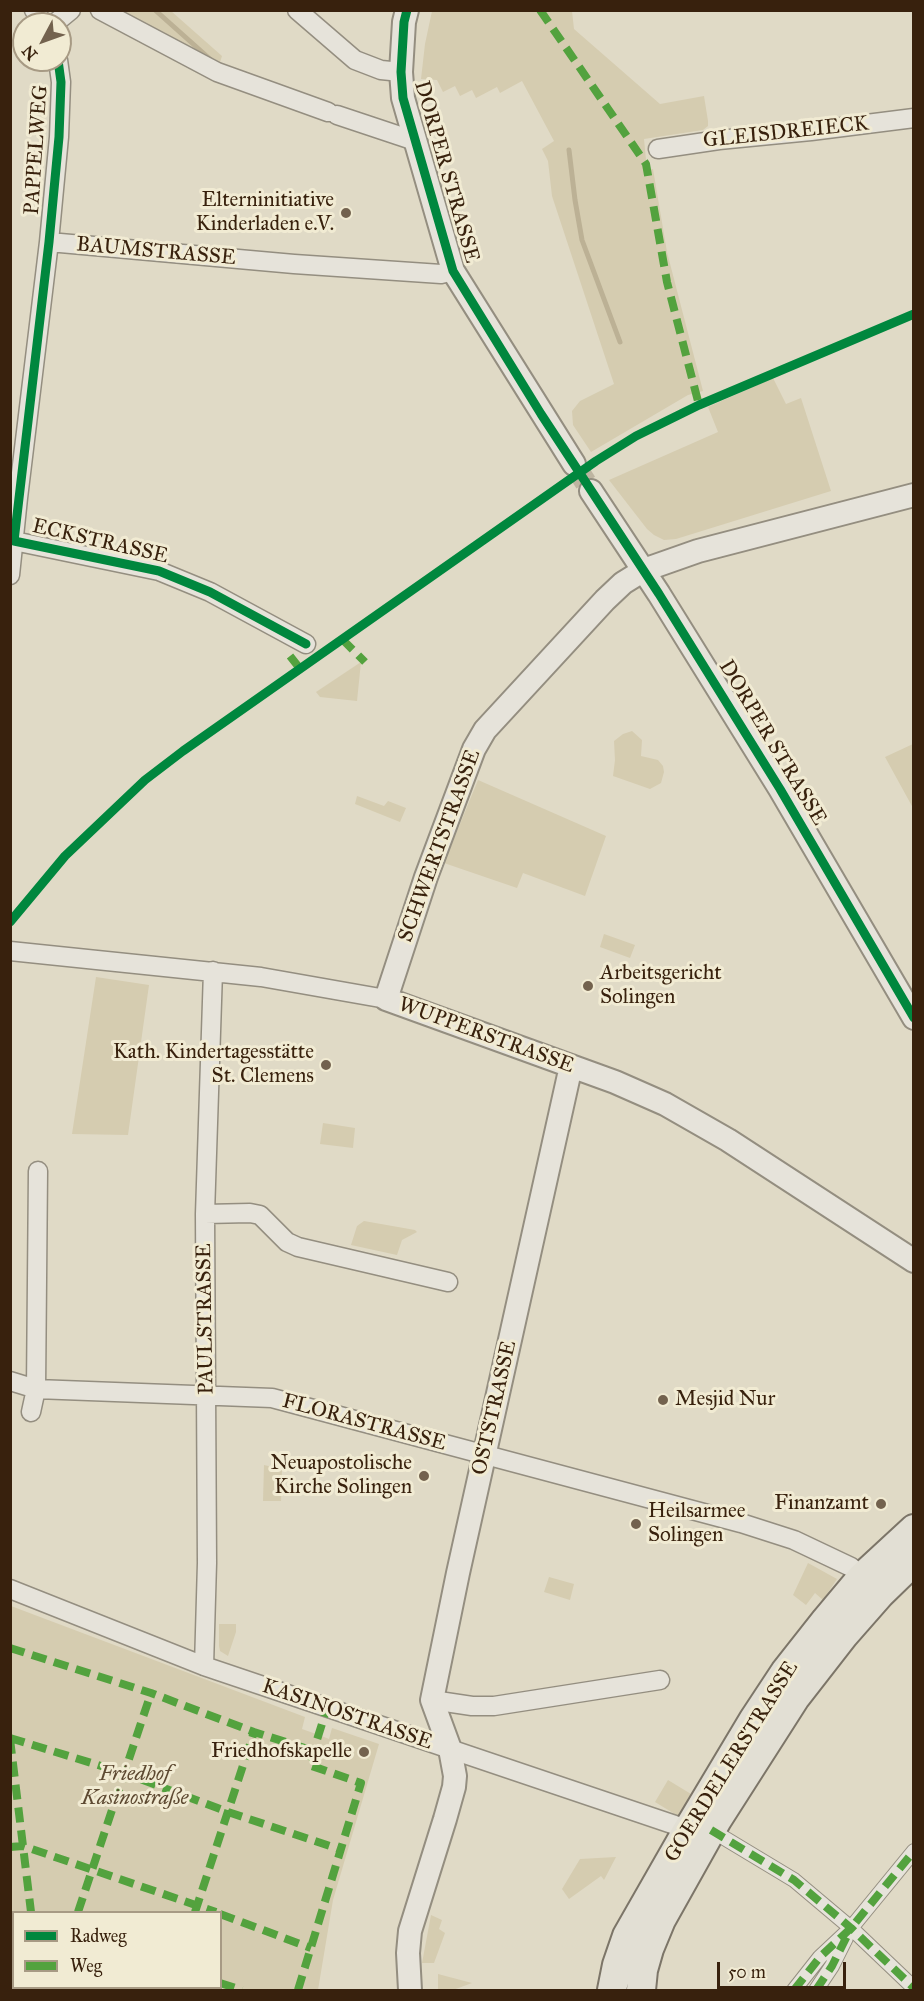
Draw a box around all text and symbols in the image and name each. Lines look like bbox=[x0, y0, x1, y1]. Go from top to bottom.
north arrow bbox=[12, 12, 72, 72]
text: N bbox=[18, 41, 41, 64]
street label: DORPER STRASSE bbox=[408, 78, 484, 266]
street label: PAPPELWEG bbox=[20, 84, 54, 216]
street label: GLEISDREIECK bbox=[702, 112, 870, 154]
place label: Elterninitiative Kinderladen e.V. bbox=[196, 188, 334, 238]
marker: Elterninitiative Kinderladen e.V. bbox=[339, 206, 353, 220]
street label: BAUMSTRASSE bbox=[75, 232, 237, 272]
street label: ECKSTRASSE bbox=[30, 514, 170, 570]
street label: DORPER STRASSE bbox=[713, 656, 831, 830]
street label: SCHWERTSTRASSE bbox=[393, 746, 487, 946]
place label: Arbeitsgericht Solingen bbox=[600, 961, 722, 1011]
marker: Arbeitsgericht Solingen bbox=[581, 979, 595, 993]
street label: WUPPERSTRASSE bbox=[395, 993, 577, 1079]
place label: Kath. Kindertagesstätte St. Clemens bbox=[113, 1040, 314, 1090]
marker: Kath. Kindertagesstätte St. Clemens bbox=[319, 1058, 333, 1072]
street label: PAULSTRASSE bbox=[192, 1243, 220, 1395]
street label: OSTSTRASSE bbox=[467, 1338, 523, 1478]
place label: Mesjid Nur bbox=[675, 1387, 775, 1413]
street label: FLORASTRASSE bbox=[279, 1389, 449, 1457]
marker: Mesjid Nur bbox=[656, 1393, 670, 1407]
place label: Neuapostolische Kirche Solingen bbox=[270, 1451, 412, 1501]
marker: Neuapostolische Kirche Solingen bbox=[417, 1469, 431, 1483]
place label: Finanzamt bbox=[774, 1491, 869, 1517]
marker: Finanzamt bbox=[874, 1497, 888, 1511]
place label: Heilsarmee Solingen bbox=[648, 1499, 746, 1549]
marker: Heilsarmee Solingen bbox=[629, 1517, 643, 1531]
street label: GOERDELERSTRASSE bbox=[660, 1657, 804, 1867]
street label: KASINOSTRASSE bbox=[259, 1674, 435, 1756]
place label: Friedhofskapelle bbox=[211, 1739, 352, 1765]
marker: Friedhofskapelle bbox=[357, 1745, 371, 1759]
park label: Friedhof Kasinostraße bbox=[82, 1762, 188, 1812]
legend bbox=[12, 1911, 222, 1989]
text: Radweg bbox=[70, 1925, 127, 1947]
scale bar bbox=[720, 1950, 849, 1988]
text: Weg bbox=[70, 1955, 102, 1977]
text: 50 m bbox=[728, 1961, 766, 1983]

